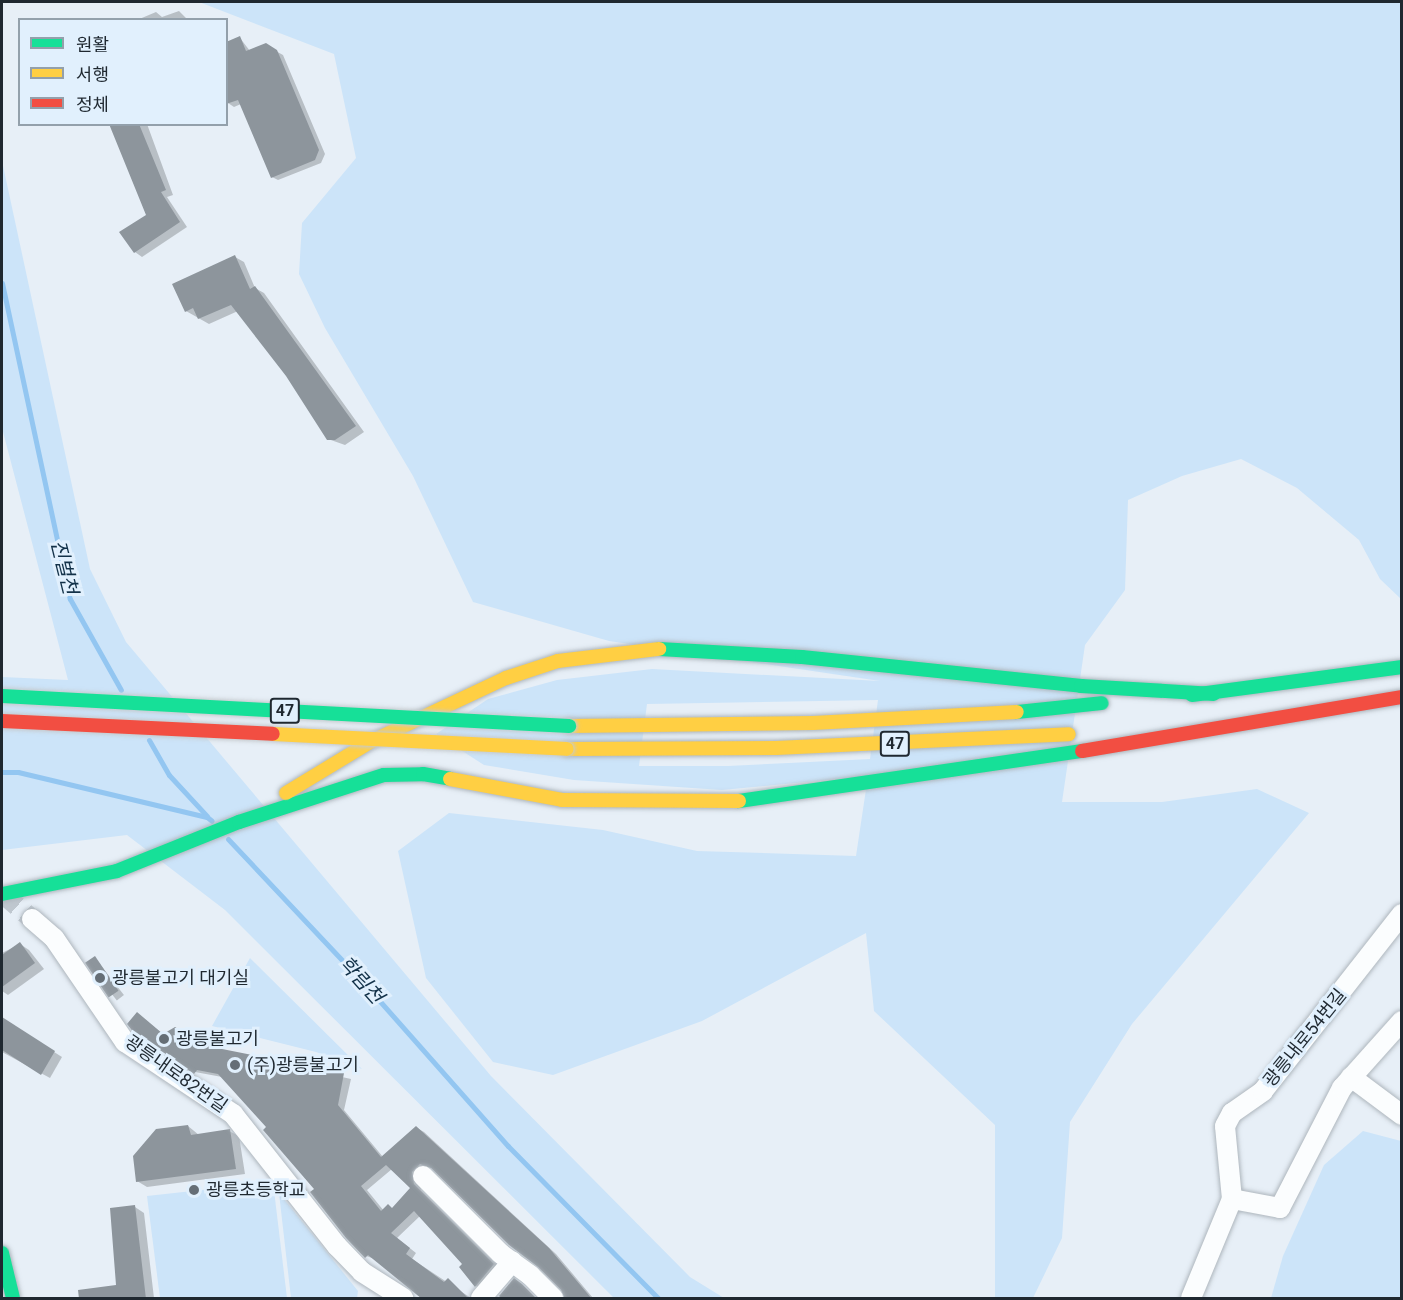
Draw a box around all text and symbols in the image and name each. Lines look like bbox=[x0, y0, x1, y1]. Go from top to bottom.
legend bbox=[18, 18, 228, 126]
text: 원활 bbox=[76, 34, 109, 55]
text: 서행 bbox=[76, 64, 109, 85]
text: 정체 bbox=[76, 94, 109, 115]
water label: 진벌천 bbox=[46, 537, 82, 597]
road number: 47 bbox=[268, 698, 302, 724]
road number: 47 bbox=[878, 731, 912, 757]
water label: 학림천 bbox=[334, 951, 388, 1009]
place label: 광릉불고기 대기실 bbox=[112, 967, 249, 989]
marker: 광릉불고기 대기실 bbox=[93, 971, 107, 985]
street label: 광릉내로54번길 bbox=[1259, 985, 1351, 1091]
place label: 광릉불고기 bbox=[176, 1028, 259, 1050]
street label: 광릉내로82번길 bbox=[121, 1031, 231, 1117]
marker: 광릉불고기 bbox=[157, 1032, 171, 1046]
place label: (주)광릉불고기 bbox=[247, 1054, 359, 1076]
marker: (주)광릉불고기 bbox=[228, 1058, 242, 1072]
place label: 광릉초등학교 bbox=[206, 1179, 305, 1201]
marker: 광릉초등학교 bbox=[187, 1183, 201, 1197]

